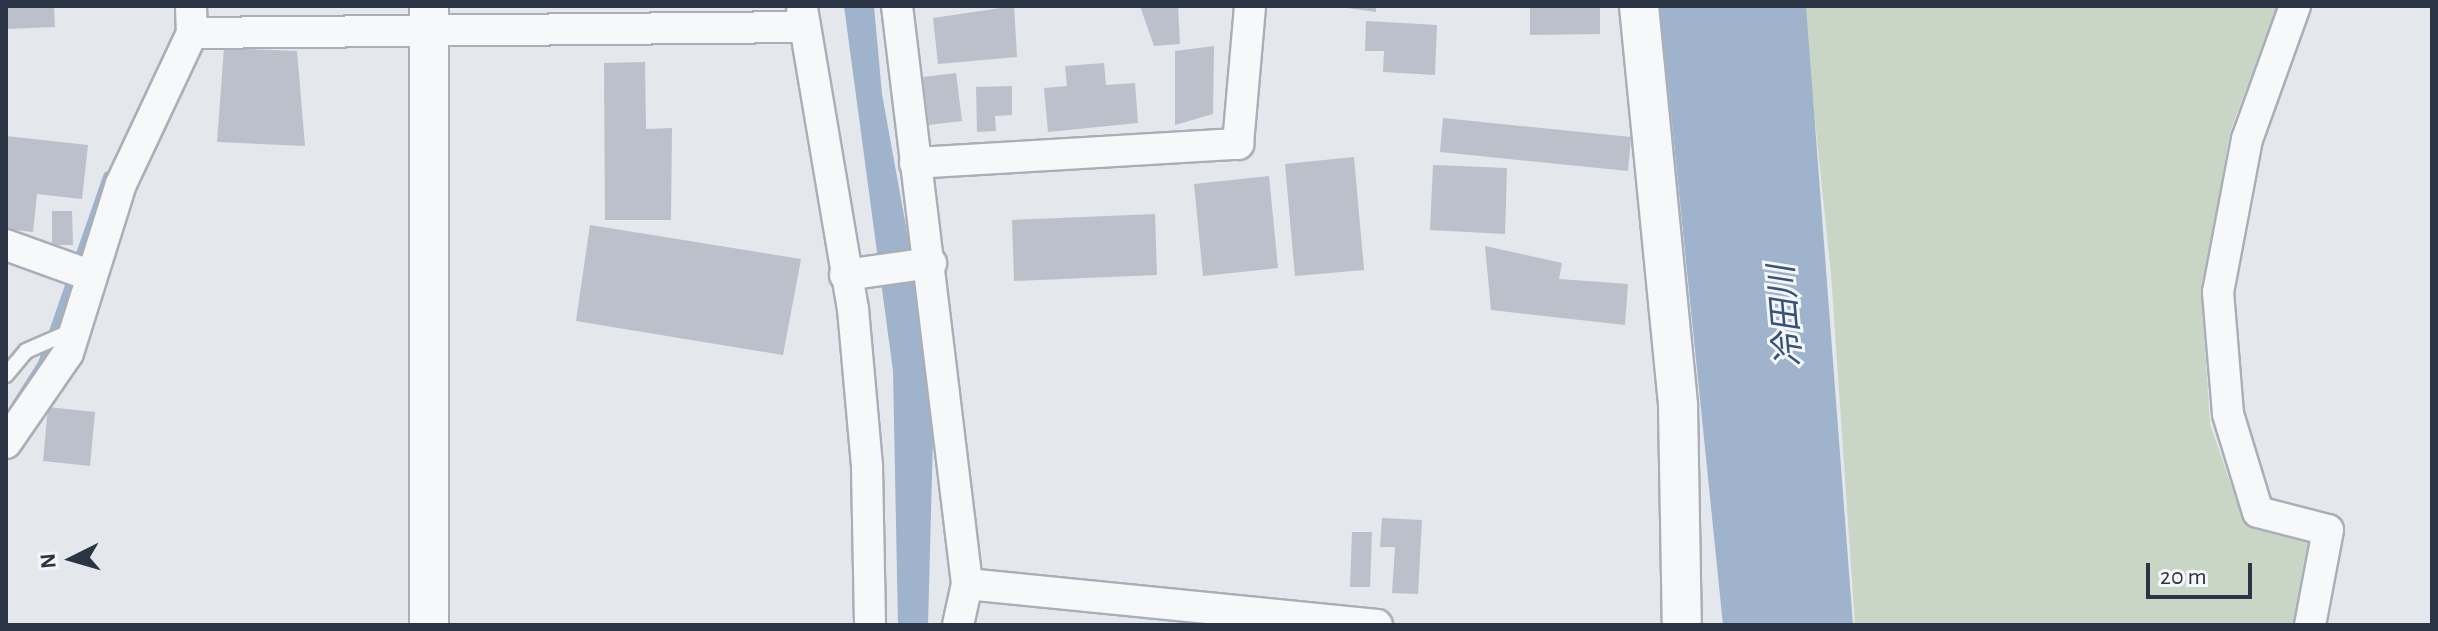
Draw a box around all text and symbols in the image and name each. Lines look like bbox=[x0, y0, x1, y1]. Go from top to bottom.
water label: 冷田川 bbox=[1762, 263, 1812, 369]
north arrow bbox=[32, 519, 112, 599]
scale bar bbox=[2150, 547, 2256, 597]
text: N bbox=[36, 553, 60, 570]
text: 20 m bbox=[2160, 565, 2207, 589]

